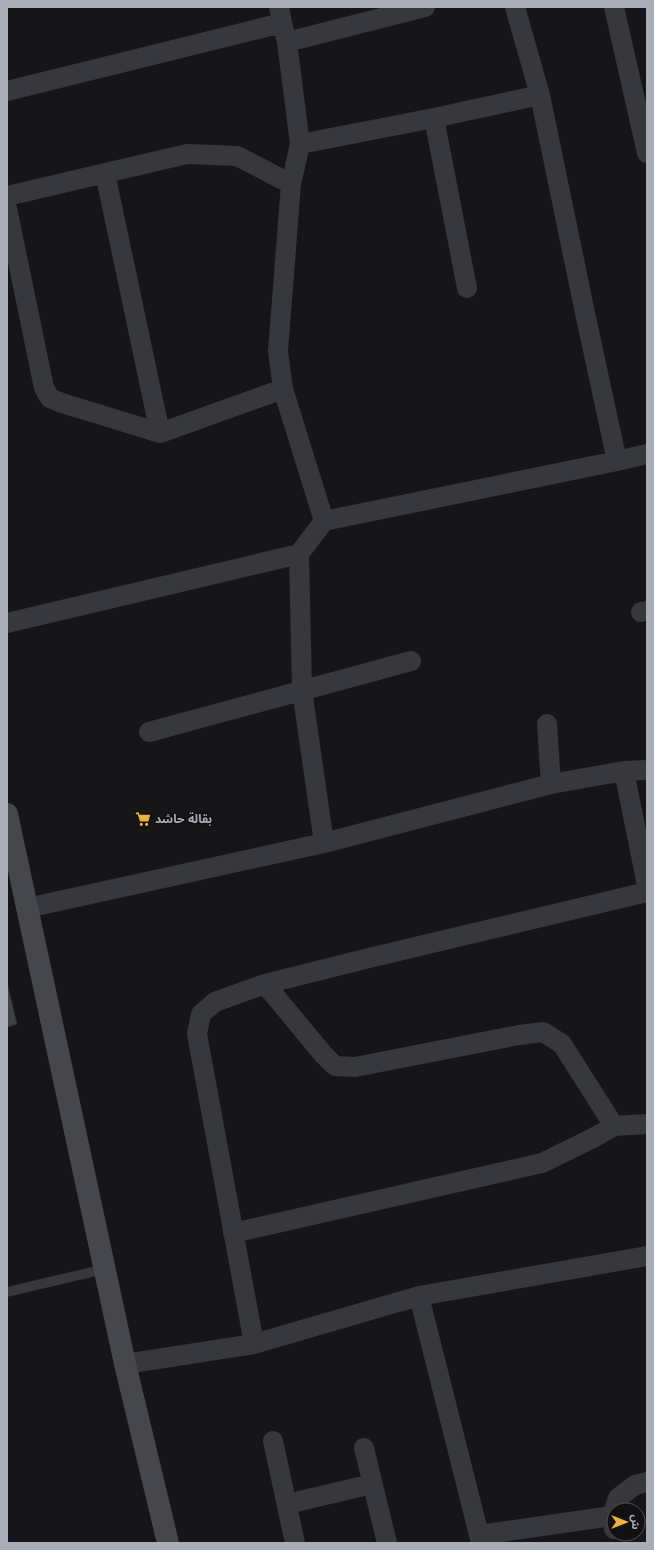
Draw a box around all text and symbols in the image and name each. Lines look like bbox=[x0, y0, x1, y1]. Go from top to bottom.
supermarket icon: بقالة حاشد bbox=[134, 810, 152, 828]
place label: بقالة حاشد bbox=[155, 812, 212, 826]
north arrow bbox=[606, 1502, 646, 1542]
text: ش bbox=[629, 1514, 642, 1530]

